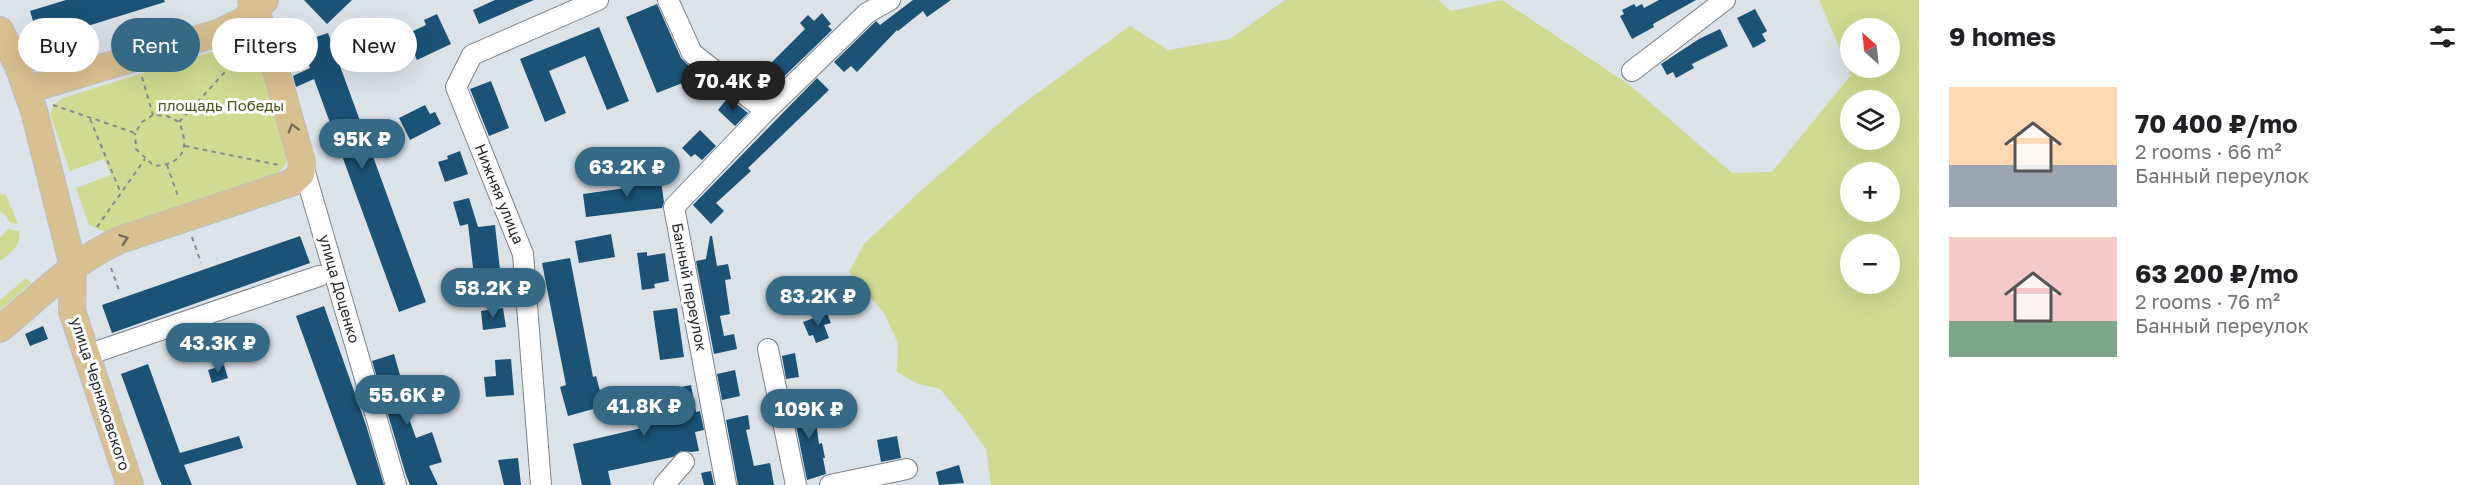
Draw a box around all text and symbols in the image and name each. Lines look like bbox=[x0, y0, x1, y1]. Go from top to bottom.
chip: Buy bbox=[18, 18, 99, 72]
chip: Rent bbox=[111, 18, 200, 72]
chip: Filters bbox=[212, 18, 318, 72]
chip: New bbox=[330, 18, 417, 72]
north arrow bbox=[1840, 18, 1900, 78]
map controls bbox=[1840, 18, 1900, 294]
icon: filters bbox=[2426, 20, 2459, 53]
text: 9 homes bbox=[1949, 21, 2056, 52]
pin: 70.4K ₽ bbox=[678, 61, 788, 112]
text: 70.4K ₽ bbox=[695, 68, 771, 92]
button: layers bbox=[1840, 90, 1900, 150]
park label: площадь Победы bbox=[158, 96, 284, 114]
text: 70 400 ₽/mo bbox=[2135, 108, 2298, 139]
icon: home bbox=[1997, 111, 2069, 183]
pin: 95K ₽ bbox=[320, 119, 404, 170]
one-way arrow bbox=[287, 123, 300, 133]
text: 95K ₽ bbox=[333, 126, 391, 150]
text: 2 rooms · 66 m² bbox=[2135, 139, 2282, 163]
street label: Нижняя улица bbox=[472, 141, 528, 246]
pin: 63.2K ₽ bbox=[572, 147, 682, 198]
text: 63.2K ₽ bbox=[589, 154, 665, 178]
button: + bbox=[1840, 162, 1900, 222]
text: Банный переулок bbox=[2135, 163, 2309, 187]
street label: Банный переулок bbox=[669, 221, 711, 353]
street label: улица Доценко bbox=[316, 232, 364, 345]
one-way arrow bbox=[119, 233, 129, 246]
button: − bbox=[1840, 234, 1900, 294]
text: 63 200 ₽/mo bbox=[2135, 258, 2298, 289]
icon: home bbox=[1997, 261, 2069, 333]
pin: 58.2K ₽ bbox=[438, 268, 548, 319]
text: 58.2K ₽ bbox=[455, 275, 531, 299]
pin: 83.2K ₽ bbox=[763, 276, 873, 327]
text: 83.2K ₽ bbox=[780, 283, 856, 307]
text: 2 rooms · 76 m² bbox=[2135, 289, 2280, 313]
text: Банный переулок bbox=[2135, 313, 2309, 337]
street label: улица Черняховского bbox=[68, 315, 134, 473]
pin: 43.3K ₽ bbox=[163, 323, 273, 374]
text: 43.3K ₽ bbox=[180, 330, 256, 354]
pin: 55.6K ₽ bbox=[352, 375, 462, 426]
text: 55.6K ₽ bbox=[369, 382, 445, 406]
pin: 41.8K ₽ bbox=[589, 386, 699, 437]
pin: 109K ₽ bbox=[760, 389, 858, 440]
text: 41.8K ₽ bbox=[607, 393, 682, 417]
text: 109K ₽ bbox=[775, 396, 844, 420]

